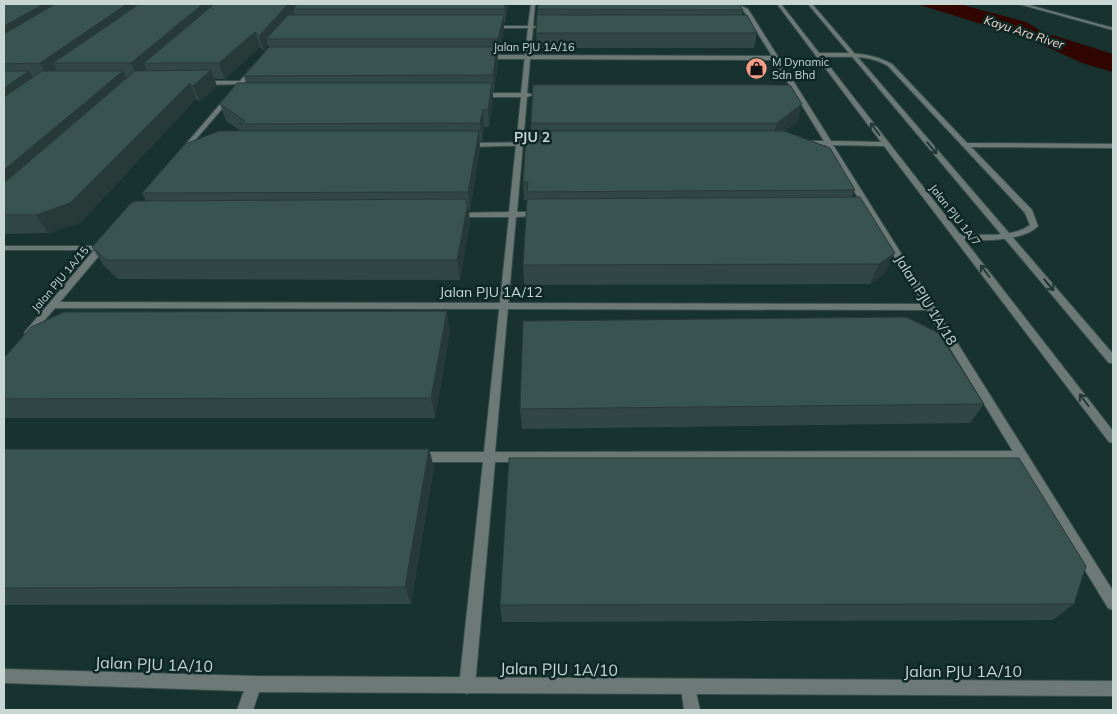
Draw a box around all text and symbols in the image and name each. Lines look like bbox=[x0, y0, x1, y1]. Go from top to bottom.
water label: Kayu Ara River bbox=[982, 12, 1066, 52]
street label: Jalan PJU 1A/16 bbox=[493, 40, 575, 54]
place label: M Dynamic Sdn Bhd bbox=[772, 55, 830, 82]
shop icon: M Dynamic Sdn Bhd bbox=[744, 56, 768, 80]
one-way arrow bbox=[870, 122, 880, 136]
district label: PJU 2 bbox=[514, 128, 550, 146]
one-way arrow bbox=[927, 141, 938, 154]
street label: Jalan PJU 1A/7 bbox=[927, 181, 983, 249]
street label: Jalan PJU 1A/15 bbox=[29, 243, 92, 315]
street label: Jalan PJU 1A/18 bbox=[891, 251, 961, 349]
one-way arrow bbox=[979, 265, 990, 278]
one-way arrow bbox=[1043, 278, 1055, 291]
street label: Jalan PJU 1A/12 bbox=[439, 283, 543, 301]
one-way arrow bbox=[1078, 394, 1089, 407]
street label: Jalan PJU 1A/10 bbox=[95, 652, 213, 676]
street label: Jalan PJU 1A/10 bbox=[500, 658, 618, 680]
street label: Jalan PJU 1A/10 bbox=[904, 661, 1022, 681]

